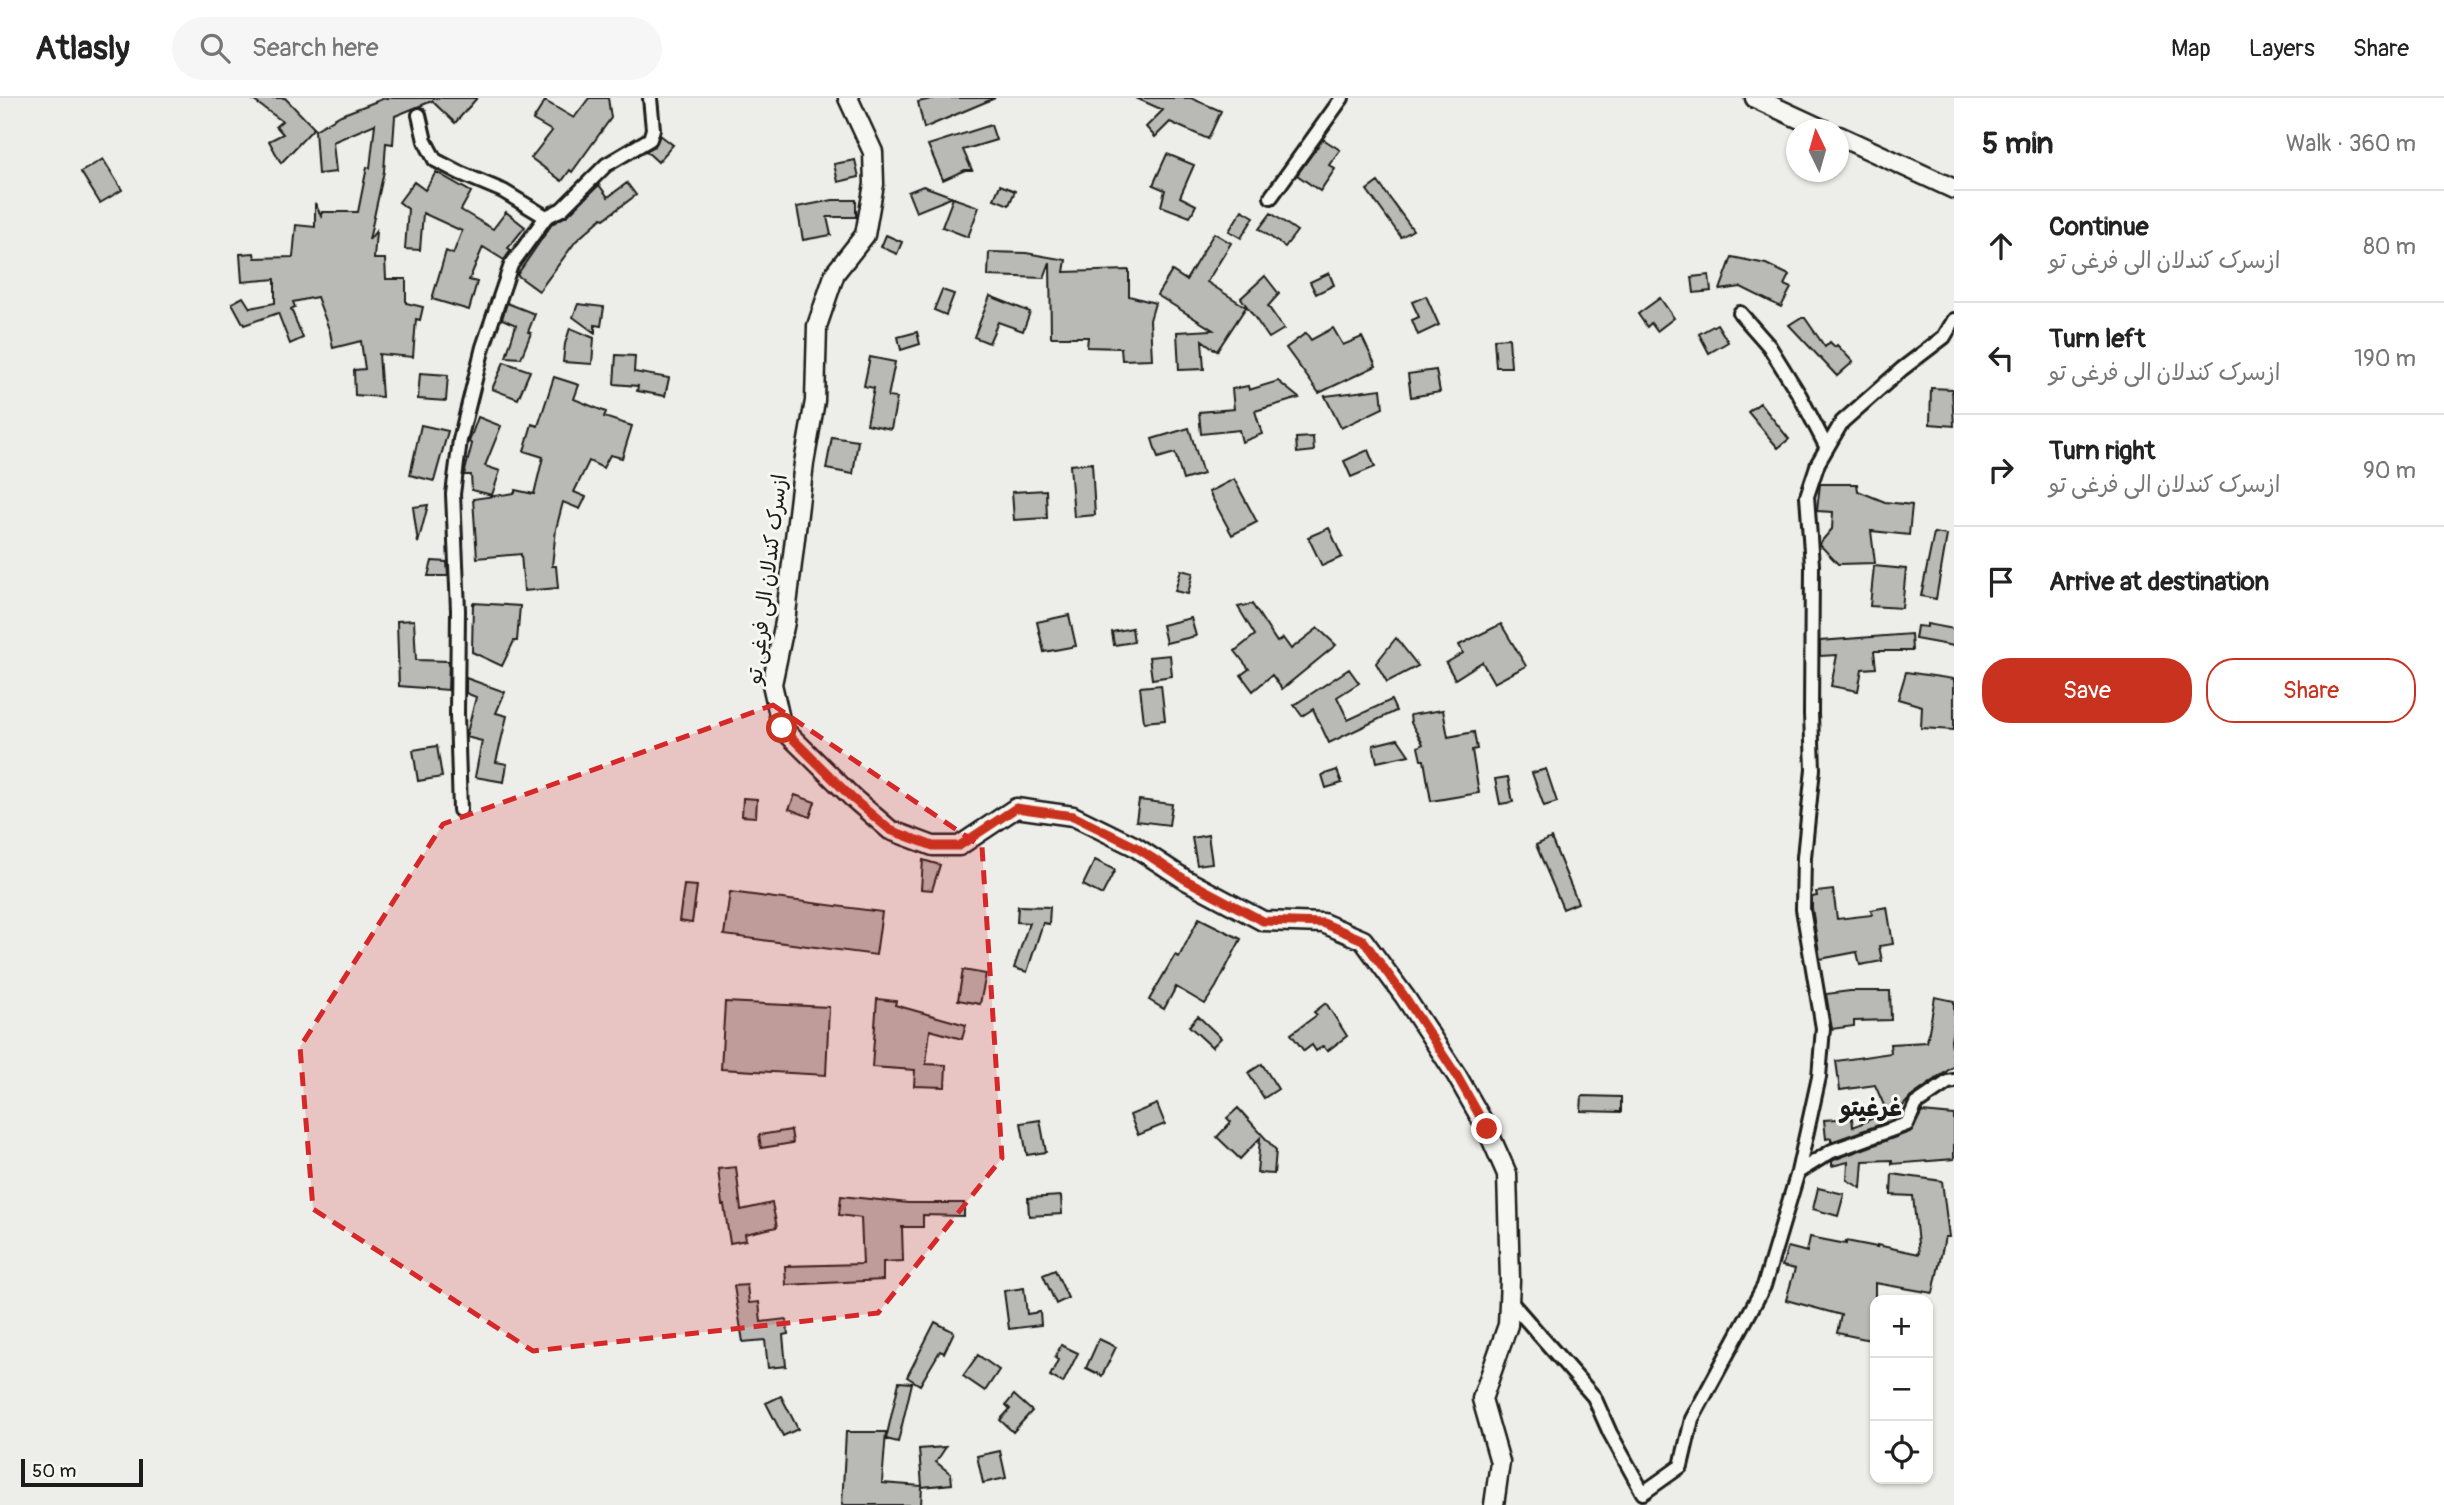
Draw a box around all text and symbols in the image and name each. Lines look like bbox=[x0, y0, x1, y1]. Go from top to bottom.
search box bbox=[172, 17, 662, 80]
text: Atlasly bbox=[35, 28, 130, 69]
icon: search bbox=[196, 29, 234, 67]
text: Search here bbox=[252, 32, 379, 64]
text: Map bbox=[2171, 34, 2211, 63]
text: Layers bbox=[2249, 34, 2315, 63]
text: Share bbox=[2353, 34, 2409, 63]
north arrow bbox=[1786, 119, 1849, 182]
text: 5 min bbox=[1982, 125, 2053, 162]
text: Walk · 360 m bbox=[2286, 129, 2416, 158]
text: Continue bbox=[2049, 211, 2149, 243]
icon: ahead bbox=[1982, 227, 2020, 265]
text: 80 m bbox=[2363, 232, 2416, 261]
text: ازسرک کندلان الی فرغی تو bbox=[2049, 246, 2280, 275]
text: Turn left bbox=[2049, 323, 2145, 355]
icon: left bbox=[1982, 339, 2020, 377]
text: 190 m bbox=[2354, 344, 2416, 373]
text: ازسرک کندلان الی فرغی تو bbox=[2049, 358, 2280, 387]
text: Turn right bbox=[2049, 435, 2155, 467]
icon: right bbox=[1982, 451, 2020, 489]
text: 90 m bbox=[2363, 456, 2416, 485]
text: ازسرک کندلان الی فرغی تو bbox=[2049, 470, 2280, 499]
street label: ازسرک کندلان الی فرغی تو bbox=[741, 473, 794, 688]
icon: arrive bbox=[1982, 563, 2020, 601]
text: Arrive at destination bbox=[2049, 566, 2269, 598]
button: Save bbox=[1982, 658, 2192, 723]
button: Share bbox=[2206, 658, 2416, 723]
route start bbox=[766, 712, 797, 743]
district label: غرغیتو bbox=[1838, 1094, 1902, 1124]
route end bbox=[1471, 1113, 1502, 1144]
map controls bbox=[1870, 1295, 1933, 1484]
button: + bbox=[1870, 1295, 1933, 1358]
button: − bbox=[1870, 1358, 1933, 1421]
button: locate bbox=[1870, 1421, 1933, 1484]
scale bar bbox=[21, 1456, 144, 1488]
text: 50 m bbox=[32, 1459, 76, 1483]

